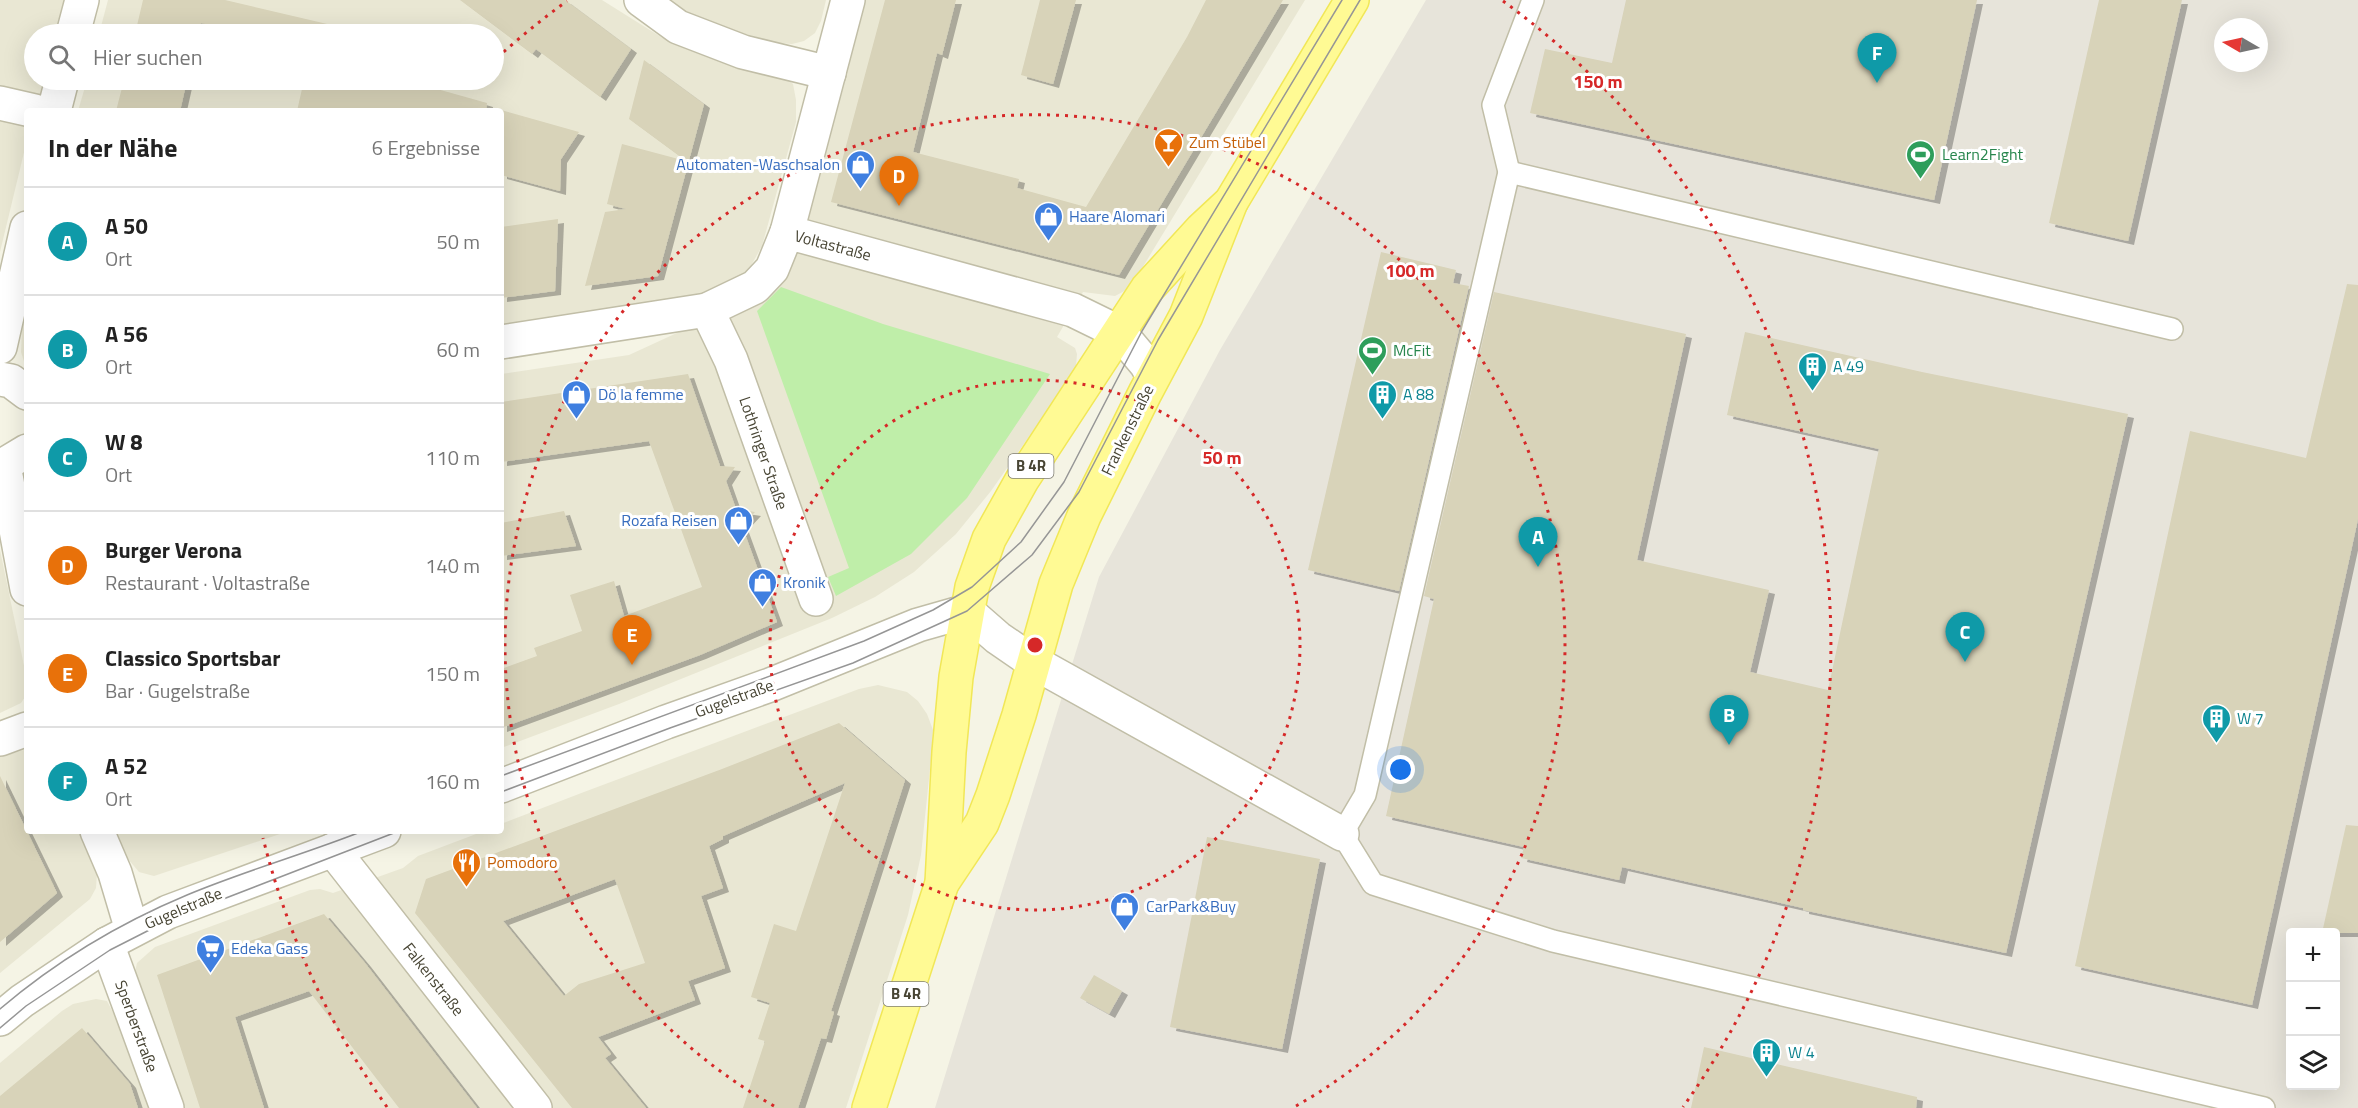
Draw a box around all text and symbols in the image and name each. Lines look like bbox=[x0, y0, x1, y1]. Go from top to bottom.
north arrow bbox=[2214, 18, 2268, 72]
search box bbox=[24, 24, 504, 90]
pin: F bbox=[1858, 34, 1896, 83]
text: Hier suchen bbox=[93, 40, 202, 74]
icon: search bbox=[45, 41, 78, 74]
text: 150 m bbox=[1573, 68, 1623, 95]
bar icon: Zum Stübel bbox=[1152, 126, 1184, 168]
text: In der Nähe bbox=[48, 128, 177, 167]
place label: Zum Stübel bbox=[1189, 130, 1266, 154]
text: 6 Ergebnisse bbox=[372, 132, 480, 163]
sports icon: Learn2Fight bbox=[1905, 138, 1937, 180]
place label: Learn2Fight bbox=[1942, 142, 2023, 166]
shop icon: Automaten-Waschsalon bbox=[845, 148, 877, 190]
place label: Automaten-Waschsalon bbox=[676, 152, 840, 176]
pin: D bbox=[880, 156, 918, 206]
shop icon: Haare Alomari bbox=[1032, 200, 1064, 242]
place label: Haare Alomari bbox=[1069, 204, 1165, 228]
text: A 50 bbox=[105, 209, 148, 243]
street label: Voltastraße bbox=[792, 223, 874, 267]
text: A bbox=[61, 226, 74, 257]
text: 50 m bbox=[436, 226, 480, 257]
text: Ort bbox=[105, 243, 132, 274]
text: 100 m bbox=[1385, 257, 1435, 284]
text: A 56 bbox=[105, 317, 148, 351]
text: B bbox=[61, 334, 74, 365]
text: 60 m bbox=[436, 334, 480, 365]
sports icon: McFit bbox=[1356, 334, 1388, 376]
place label: McFit bbox=[1393, 338, 1431, 362]
building icon: A 49 bbox=[1796, 350, 1828, 392]
text: Ort bbox=[105, 351, 132, 382]
place label: A 49 bbox=[1833, 354, 1864, 378]
shop icon: Dö la femme bbox=[561, 378, 593, 420]
building icon: A 88 bbox=[1366, 378, 1398, 420]
street label: Frankenstraße bbox=[1095, 381, 1159, 479]
place label: Dö la femme bbox=[598, 382, 684, 406]
place label: A 88 bbox=[1403, 382, 1434, 406]
street label: Lothringer Straße bbox=[733, 393, 795, 513]
text: W 8 bbox=[105, 425, 143, 459]
text: C bbox=[62, 442, 73, 473]
text: 110 m bbox=[425, 442, 480, 473]
text: 50 m bbox=[1202, 444, 1242, 471]
road number: B 4R bbox=[1008, 454, 1054, 478]
text: Ort bbox=[105, 459, 132, 490]
shop icon: Rozafa Reisen bbox=[722, 504, 754, 546]
place label: Rozafa Reisen bbox=[621, 508, 717, 532]
pin: A bbox=[1518, 518, 1558, 567]
text: Burger Verona bbox=[105, 533, 242, 567]
text: D bbox=[61, 550, 74, 581]
text: 140 m bbox=[425, 550, 480, 581]
shop icon: Kronik bbox=[746, 566, 778, 608]
text: Restaurant · Voltastraße bbox=[105, 567, 310, 598]
place label: Kronik bbox=[783, 570, 826, 594]
pin: C bbox=[1946, 612, 1984, 662]
pin: E bbox=[612, 616, 652, 665]
centre of rings bbox=[1025, 635, 1045, 655]
text: Classico Sportsbar bbox=[105, 641, 280, 675]
text: E bbox=[62, 658, 73, 689]
text: 150 m bbox=[425, 658, 480, 689]
street label: Gugelstraße bbox=[691, 673, 777, 723]
text: Bar · Gugelstraße bbox=[105, 675, 250, 706]
pin: B bbox=[1710, 696, 1748, 745]
building icon: W 7 bbox=[2200, 702, 2232, 744]
place label: W 7 bbox=[2237, 706, 2264, 730]
text: A 52 bbox=[105, 749, 148, 783]
your location bbox=[1386, 755, 1415, 784]
text: F bbox=[62, 766, 73, 797]
text: 160 m bbox=[425, 766, 480, 797]
text: Ort bbox=[105, 783, 132, 814]
restaurant icon: Pomodoro bbox=[450, 846, 482, 888]
place label: Pomodoro bbox=[487, 850, 557, 874]
street label: Gugelstraße bbox=[140, 881, 226, 935]
shop icon: CarPark&Buy bbox=[1109, 890, 1141, 932]
place label: CarPark&Buy bbox=[1146, 894, 1236, 918]
map controls bbox=[2286, 928, 2340, 1090]
button: + bbox=[2286, 928, 2340, 982]
supermarket icon: Edeka Gass bbox=[194, 932, 226, 974]
place label: Edeka Gass bbox=[231, 936, 308, 960]
street label: Falkenstraße bbox=[398, 937, 470, 1021]
street label: Sperberstraße bbox=[109, 976, 165, 1076]
road number: B 4R bbox=[884, 982, 928, 1006]
button: − bbox=[2286, 982, 2340, 1036]
building icon: W 4 bbox=[1751, 1036, 1783, 1078]
button: layers bbox=[2286, 1036, 2340, 1090]
place label: W 4 bbox=[1788, 1040, 1815, 1064]

